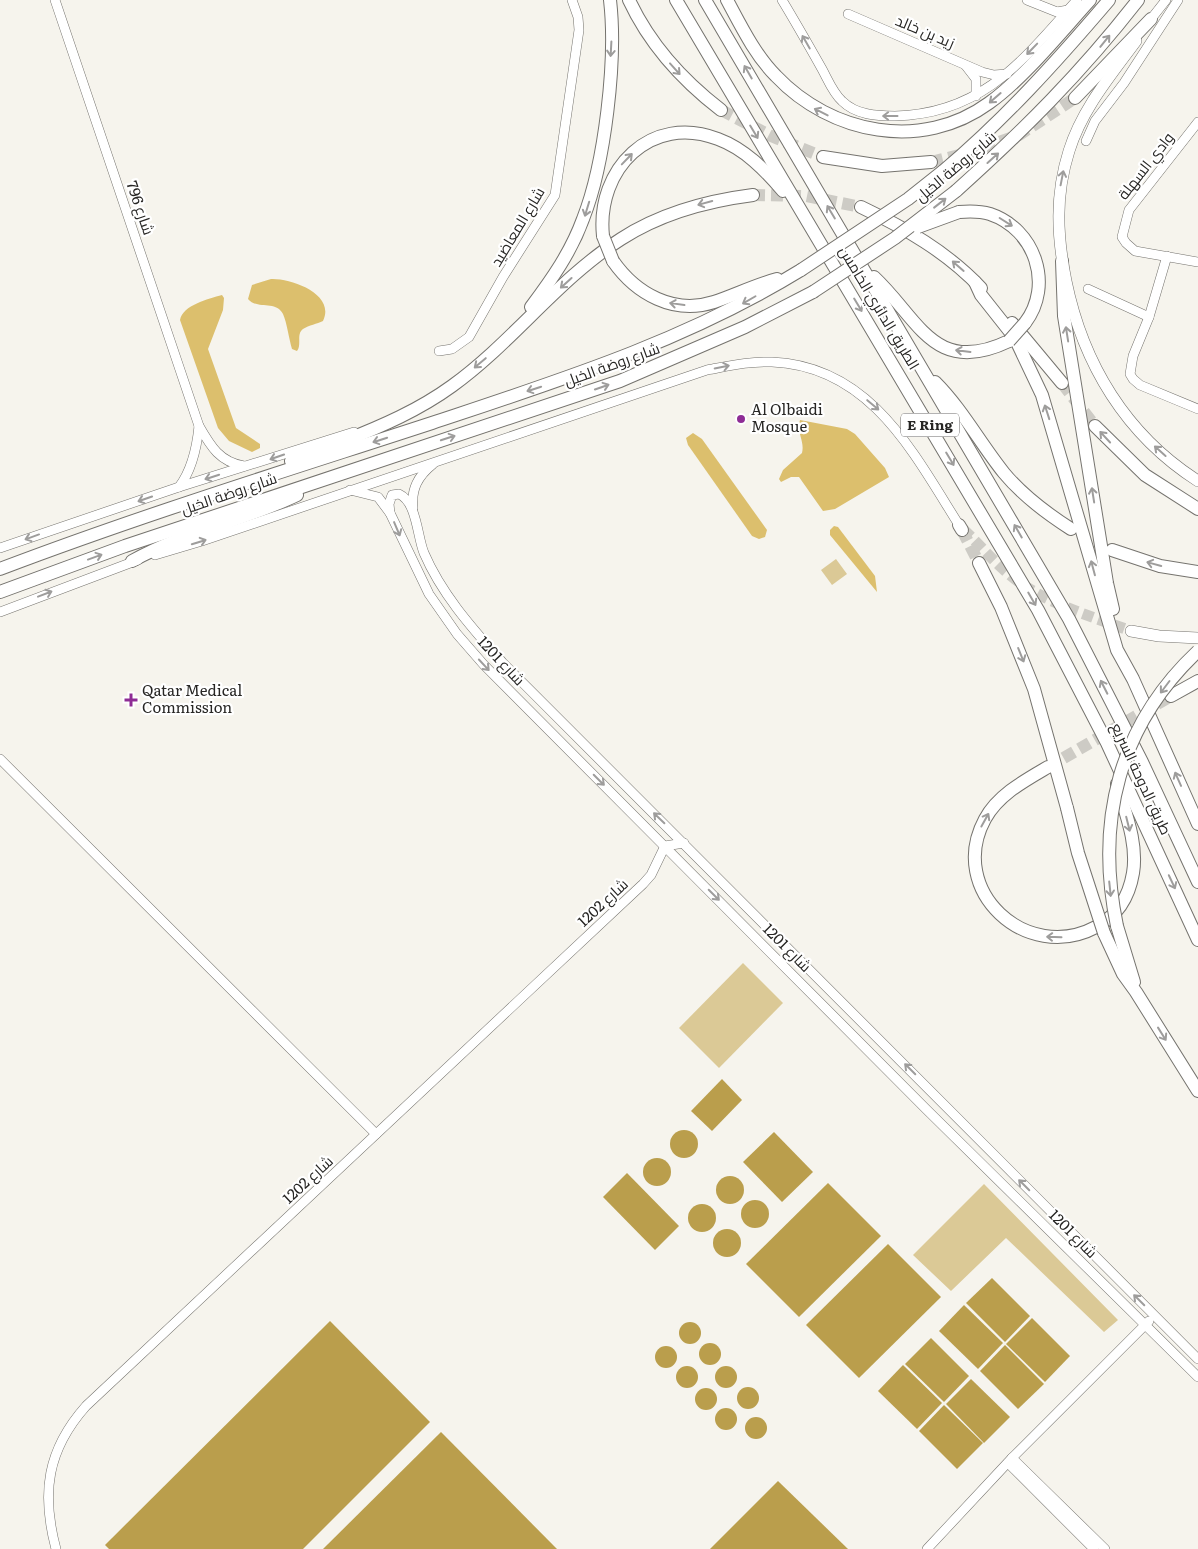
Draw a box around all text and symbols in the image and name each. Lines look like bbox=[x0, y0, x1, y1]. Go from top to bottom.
street label: زيد بن خالد bbox=[892, 8, 959, 53]
one-way arrow bbox=[801, 35, 811, 50]
one-way arrow bbox=[1100, 35, 1111, 48]
one-way arrow bbox=[607, 40, 616, 56]
one-way arrow bbox=[1026, 42, 1038, 55]
one-way arrow bbox=[669, 63, 681, 76]
one-way arrow bbox=[742, 66, 752, 80]
one-way arrow bbox=[989, 92, 1002, 104]
one-way arrow bbox=[814, 107, 829, 116]
one-way arrow bbox=[883, 111, 899, 121]
one-way arrow bbox=[750, 125, 760, 139]
street label: شارع روضة الخيل bbox=[909, 125, 1001, 208]
street label: وادي السهلة bbox=[1111, 126, 1180, 205]
one-way arrow bbox=[986, 152, 999, 164]
one-way arrow bbox=[621, 153, 633, 166]
one-way arrow bbox=[1057, 171, 1067, 187]
street label: شارع 796 bbox=[121, 177, 161, 238]
street label: شارع المعاضيد bbox=[484, 182, 550, 271]
one-way arrow bbox=[933, 198, 946, 209]
one-way arrow bbox=[698, 199, 714, 208]
one-way arrow bbox=[581, 200, 591, 216]
one-way arrow bbox=[825, 206, 835, 220]
one-way arrow bbox=[998, 218, 1012, 228]
street label: الطريق الدائري الخامس bbox=[832, 241, 926, 374]
one-way arrow bbox=[951, 261, 964, 272]
one-way arrow bbox=[560, 277, 573, 289]
one-way arrow bbox=[742, 296, 756, 306]
one-way arrow bbox=[853, 297, 863, 311]
one-way arrow bbox=[670, 299, 686, 309]
one-way arrow bbox=[1061, 327, 1071, 343]
street label: شارع روضة الخيل bbox=[560, 336, 663, 392]
one-way arrow bbox=[955, 346, 971, 356]
one-way arrow bbox=[474, 358, 487, 369]
one-way arrow bbox=[714, 362, 730, 372]
one-way arrow bbox=[594, 382, 610, 391]
one-way arrow bbox=[527, 385, 543, 394]
place label: Al Olbaidi Mosque bbox=[751, 397, 823, 437]
one-way arrow bbox=[866, 400, 879, 411]
one-way arrow bbox=[1042, 404, 1052, 420]
marker: Al Olbaidi Mosque bbox=[735, 413, 747, 425]
road number: E Ring bbox=[901, 414, 959, 436]
one-way arrow bbox=[1099, 430, 1111, 443]
one-way arrow bbox=[440, 433, 455, 442]
one-way arrow bbox=[372, 435, 388, 445]
one-way arrow bbox=[1153, 445, 1166, 457]
one-way arrow bbox=[946, 452, 956, 466]
one-way arrow bbox=[269, 453, 285, 462]
street label: شارع روضة الخيل bbox=[177, 465, 280, 521]
one-way arrow bbox=[204, 472, 220, 482]
one-way arrow bbox=[1088, 487, 1098, 503]
one-way arrow bbox=[138, 494, 154, 504]
one-way arrow bbox=[393, 521, 403, 536]
one-way arrow bbox=[1013, 525, 1023, 539]
one-way arrow bbox=[25, 532, 41, 542]
one-way arrow bbox=[191, 536, 207, 546]
one-way arrow bbox=[87, 552, 102, 561]
one-way arrow bbox=[1147, 559, 1163, 568]
one-way arrow bbox=[1088, 560, 1097, 576]
one-way arrow bbox=[37, 589, 53, 598]
one-way arrow bbox=[1027, 592, 1037, 607]
street label: شارع 1201 bbox=[472, 630, 531, 691]
one-way arrow bbox=[1016, 647, 1026, 662]
one-way arrow bbox=[478, 658, 490, 671]
place label: Qatar Medical Commission bbox=[142, 678, 242, 718]
one-way arrow bbox=[1099, 680, 1109, 695]
one-way arrow bbox=[1160, 680, 1171, 693]
marker: Qatar Medical Commission bbox=[124, 693, 138, 707]
street label: طريق الدوحة السريع bbox=[1105, 718, 1178, 839]
one-way arrow bbox=[1173, 772, 1183, 787]
one-way arrow bbox=[593, 774, 605, 786]
one-way arrow bbox=[653, 812, 665, 824]
one-way arrow bbox=[980, 813, 990, 828]
one-way arrow bbox=[1124, 815, 1134, 831]
street label: شارع 1202 bbox=[571, 872, 633, 932]
one-way arrow bbox=[1168, 874, 1177, 889]
one-way arrow bbox=[1105, 881, 1115, 897]
one-way arrow bbox=[708, 888, 720, 901]
street label: شارع 1201 bbox=[758, 917, 818, 977]
one-way arrow bbox=[1046, 932, 1062, 942]
one-way arrow bbox=[1157, 1026, 1167, 1040]
one-way arrow bbox=[904, 1063, 916, 1075]
street label: شارع 1202 bbox=[276, 1149, 338, 1209]
one-way arrow bbox=[1018, 1179, 1030, 1191]
street label: شارع 1201 bbox=[1044, 1203, 1104, 1263]
one-way arrow bbox=[1133, 1294, 1145, 1306]

